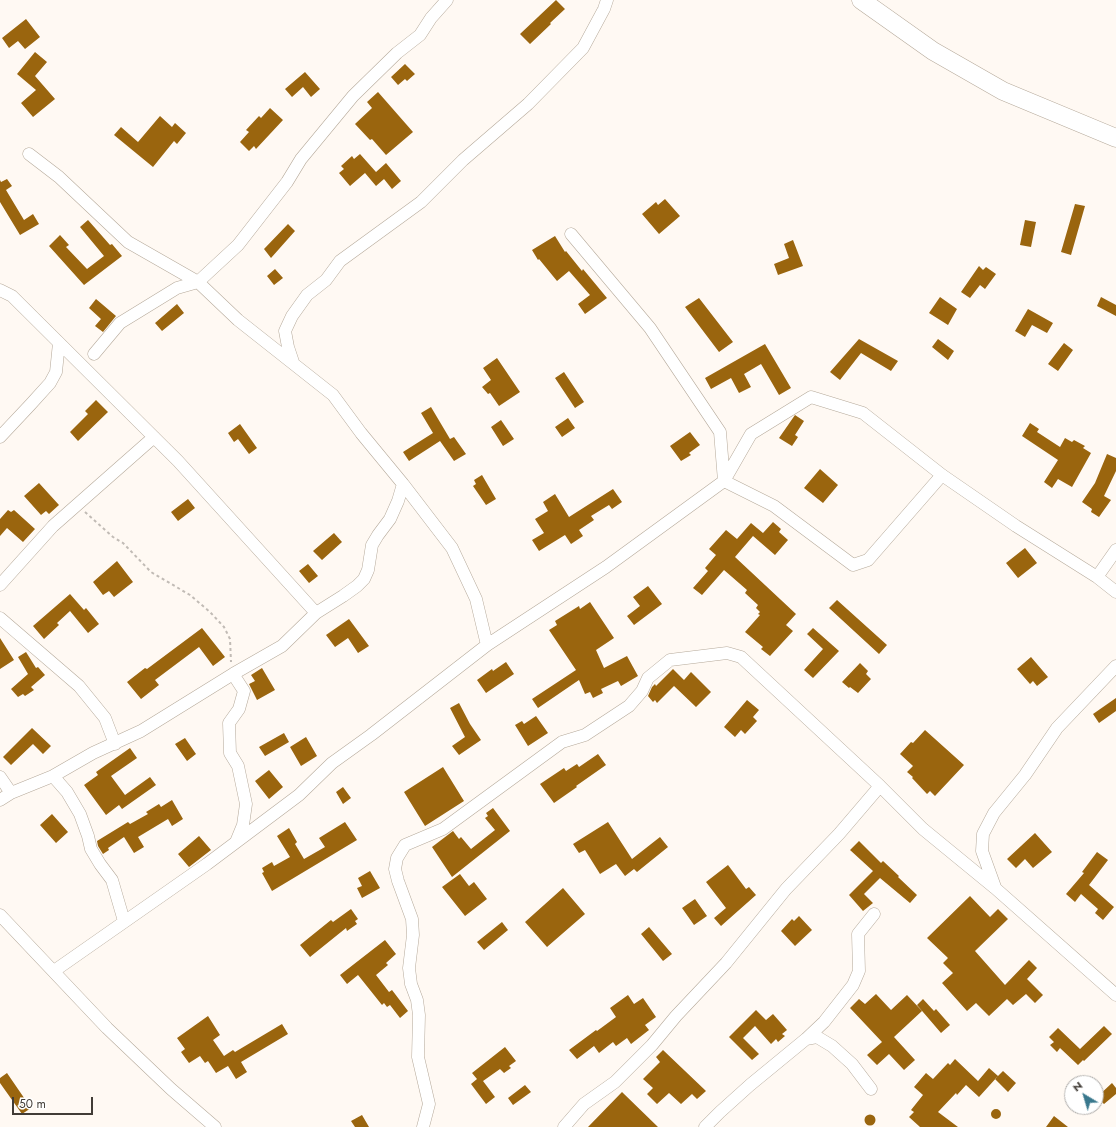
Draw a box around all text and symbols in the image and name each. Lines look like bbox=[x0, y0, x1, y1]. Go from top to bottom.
north arrow bbox=[1064, 1075, 1104, 1115]
text: N bbox=[1069, 1077, 1086, 1095]
scale bar bbox=[14, 1089, 95, 1115]
text: 50 m bbox=[19, 1095, 46, 1113]

